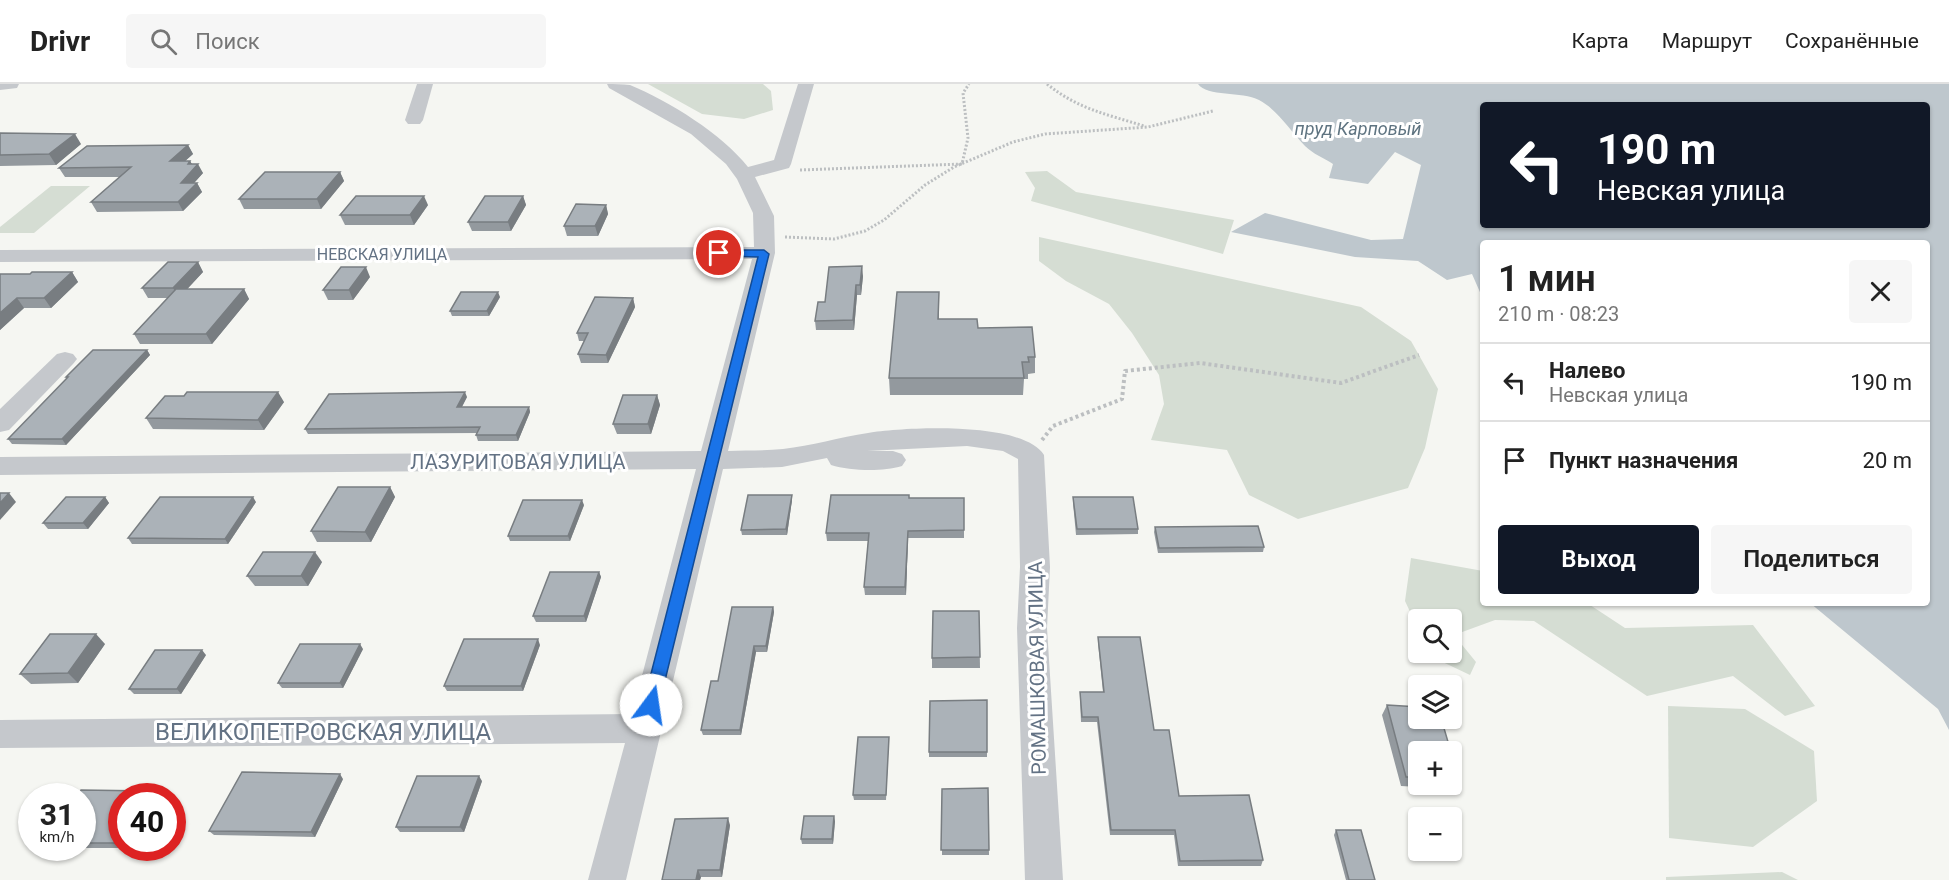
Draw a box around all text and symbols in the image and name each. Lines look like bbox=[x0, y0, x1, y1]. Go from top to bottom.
search box bbox=[126, 14, 546, 68]
text: Drivr bbox=[30, 25, 90, 58]
icon: search bbox=[147, 25, 180, 58]
text: Поиск bbox=[195, 29, 260, 54]
text: Карта bbox=[1572, 29, 1629, 53]
text: Маршрут bbox=[1662, 29, 1752, 53]
text: Сохранённые bbox=[1785, 29, 1919, 53]
water label: пруд Карповый bbox=[1295, 118, 1421, 139]
text: 190 m bbox=[1597, 125, 1716, 174]
icon: left bbox=[1498, 126, 1576, 204]
text: Невская улица bbox=[1597, 175, 1785, 207]
pin bbox=[693, 227, 744, 278]
icon: arrive bbox=[702, 236, 735, 269]
street label: НЕВСКАЯ УЛИЦА bbox=[317, 245, 448, 264]
text: 1 мин bbox=[1498, 258, 1596, 300]
button: close bbox=[1849, 260, 1912, 323]
text: 210 m · 08:23 bbox=[1498, 302, 1619, 326]
text: Налево bbox=[1549, 358, 1626, 383]
icon: left bbox=[1498, 366, 1531, 399]
text: 190 m bbox=[1850, 370, 1912, 395]
text: Невская улица bbox=[1549, 383, 1688, 407]
icon: arrive bbox=[1498, 444, 1531, 477]
text: Пункт назначения bbox=[1549, 448, 1738, 473]
text: 20 m bbox=[1863, 448, 1912, 473]
street label: ЛАЗУРИТОВАЯ УЛИЦА bbox=[410, 450, 626, 474]
button: Выход bbox=[1498, 525, 1699, 594]
button: Поделиться bbox=[1711, 525, 1912, 594]
street label: РОМАШКОВАЯ УЛИЦА bbox=[1023, 561, 1051, 775]
map controls bbox=[1408, 609, 1462, 861]
button: search bbox=[1408, 609, 1462, 663]
position arrow bbox=[619, 673, 683, 737]
button: layers bbox=[1408, 675, 1462, 729]
street label: ВЕЛИКОПЕТРОВСКАЯ УЛИЦА bbox=[155, 718, 491, 746]
button: + bbox=[1408, 741, 1462, 795]
speed limit sign: 40 bbox=[108, 783, 186, 861]
text: 31 bbox=[40, 797, 74, 832]
button: − bbox=[1408, 807, 1462, 861]
text: km/h bbox=[39, 828, 75, 846]

